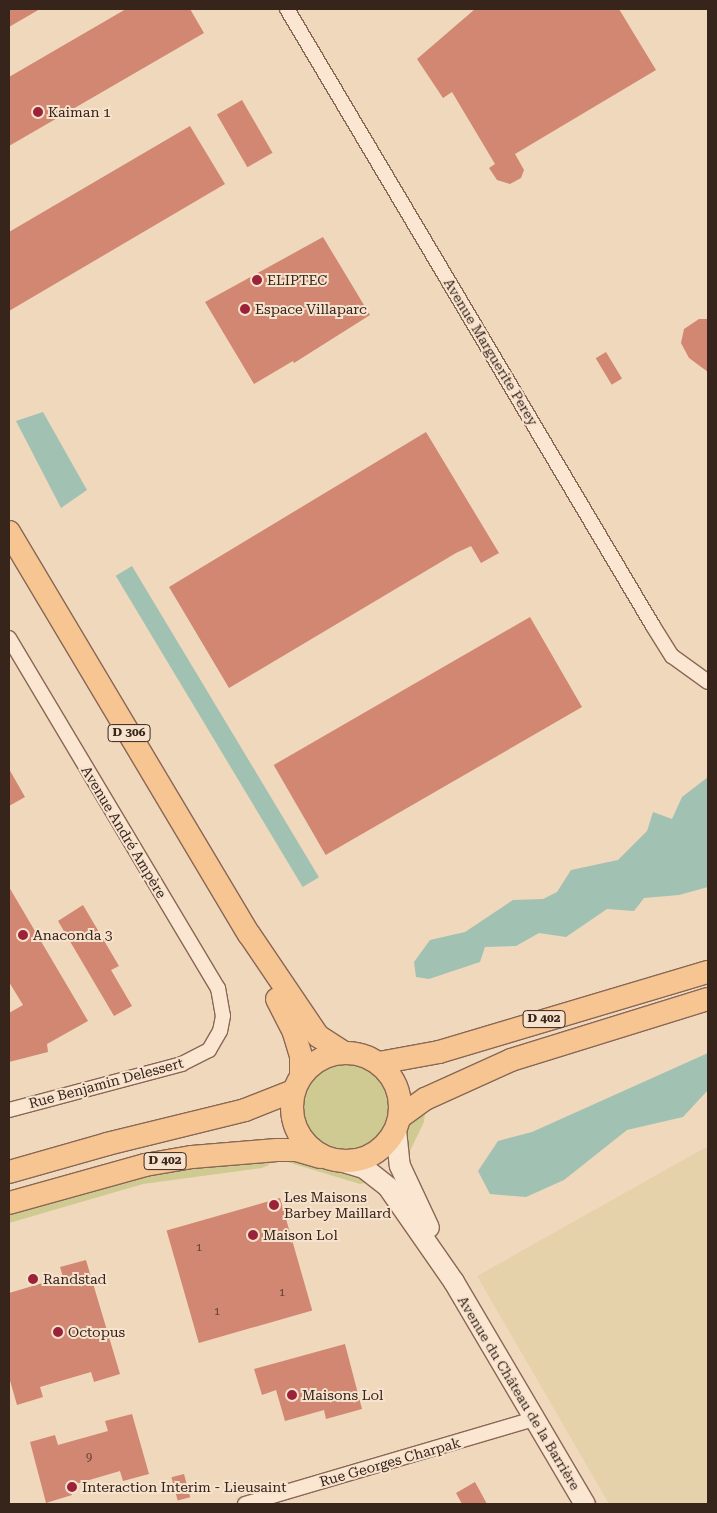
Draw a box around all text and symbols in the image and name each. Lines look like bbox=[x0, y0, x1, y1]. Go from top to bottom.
place label: Kaiman 1 bbox=[48, 104, 111, 120]
marker: Kaiman 1 bbox=[32, 106, 44, 118]
place label: ELIPTEC bbox=[267, 272, 327, 288]
marker: ELIPTEC bbox=[251, 274, 263, 286]
street label: Avenue Marguerite Perey bbox=[440, 275, 542, 429]
place label: Espace Villaparc bbox=[255, 301, 367, 317]
marker: Espace Villaparc bbox=[239, 303, 251, 315]
road number: D 306 bbox=[106, 724, 152, 742]
street label: Avenue André Ampère bbox=[78, 763, 170, 901]
place label: Anaconda 3 bbox=[33, 927, 113, 943]
marker: Anaconda 3 bbox=[17, 929, 29, 941]
road number: D 402 bbox=[522, 1010, 566, 1028]
street label: Rue Benjamin Delessert bbox=[27, 1054, 185, 1112]
road number: D 402 bbox=[142, 1152, 188, 1170]
place label: Les Maisons Barbey Maillard bbox=[284, 1189, 391, 1222]
marker: Les Maisons Barbey Maillard bbox=[268, 1199, 280, 1211]
place label: Maison Lol bbox=[263, 1227, 338, 1243]
marker: Maison Lol bbox=[247, 1229, 259, 1241]
house number: 1 bbox=[196, 1241, 202, 1255]
place label: Randstad bbox=[43, 1271, 106, 1287]
marker: Randstad bbox=[27, 1273, 39, 1285]
house number: 1 bbox=[279, 1286, 285, 1300]
street label: Avenue du Château de la Barrière bbox=[454, 1293, 584, 1493]
house number: 1 bbox=[214, 1305, 220, 1319]
place label: Octopus bbox=[68, 1324, 125, 1340]
marker: Octopus bbox=[52, 1326, 64, 1338]
place label: Maisons Lol bbox=[302, 1387, 383, 1403]
marker: Maisons Lol bbox=[286, 1389, 298, 1401]
street label: Rue Georges Charpak bbox=[318, 1434, 462, 1490]
house number: 9 bbox=[86, 1451, 92, 1465]
place label: Interaction Interim - Lieusaint bbox=[82, 1479, 287, 1495]
marker: Interaction Interim - Lieusaint bbox=[66, 1481, 78, 1493]

